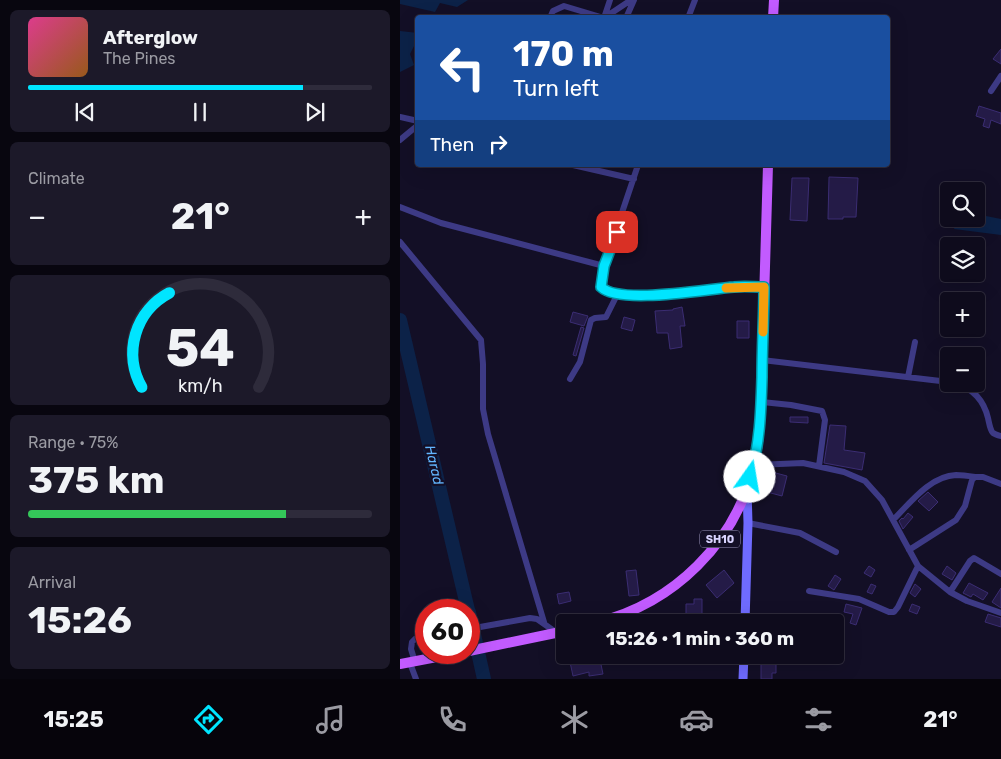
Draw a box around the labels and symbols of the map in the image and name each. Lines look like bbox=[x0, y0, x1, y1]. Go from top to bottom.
pin bbox=[596, 211, 638, 253]
water label: Harad bbox=[421, 444, 447, 487]
position arrow bbox=[723, 450, 775, 502]
road number: SH10 bbox=[700, 530, 740, 548]
speed limit sign: 60 bbox=[415, 599, 480, 664]

